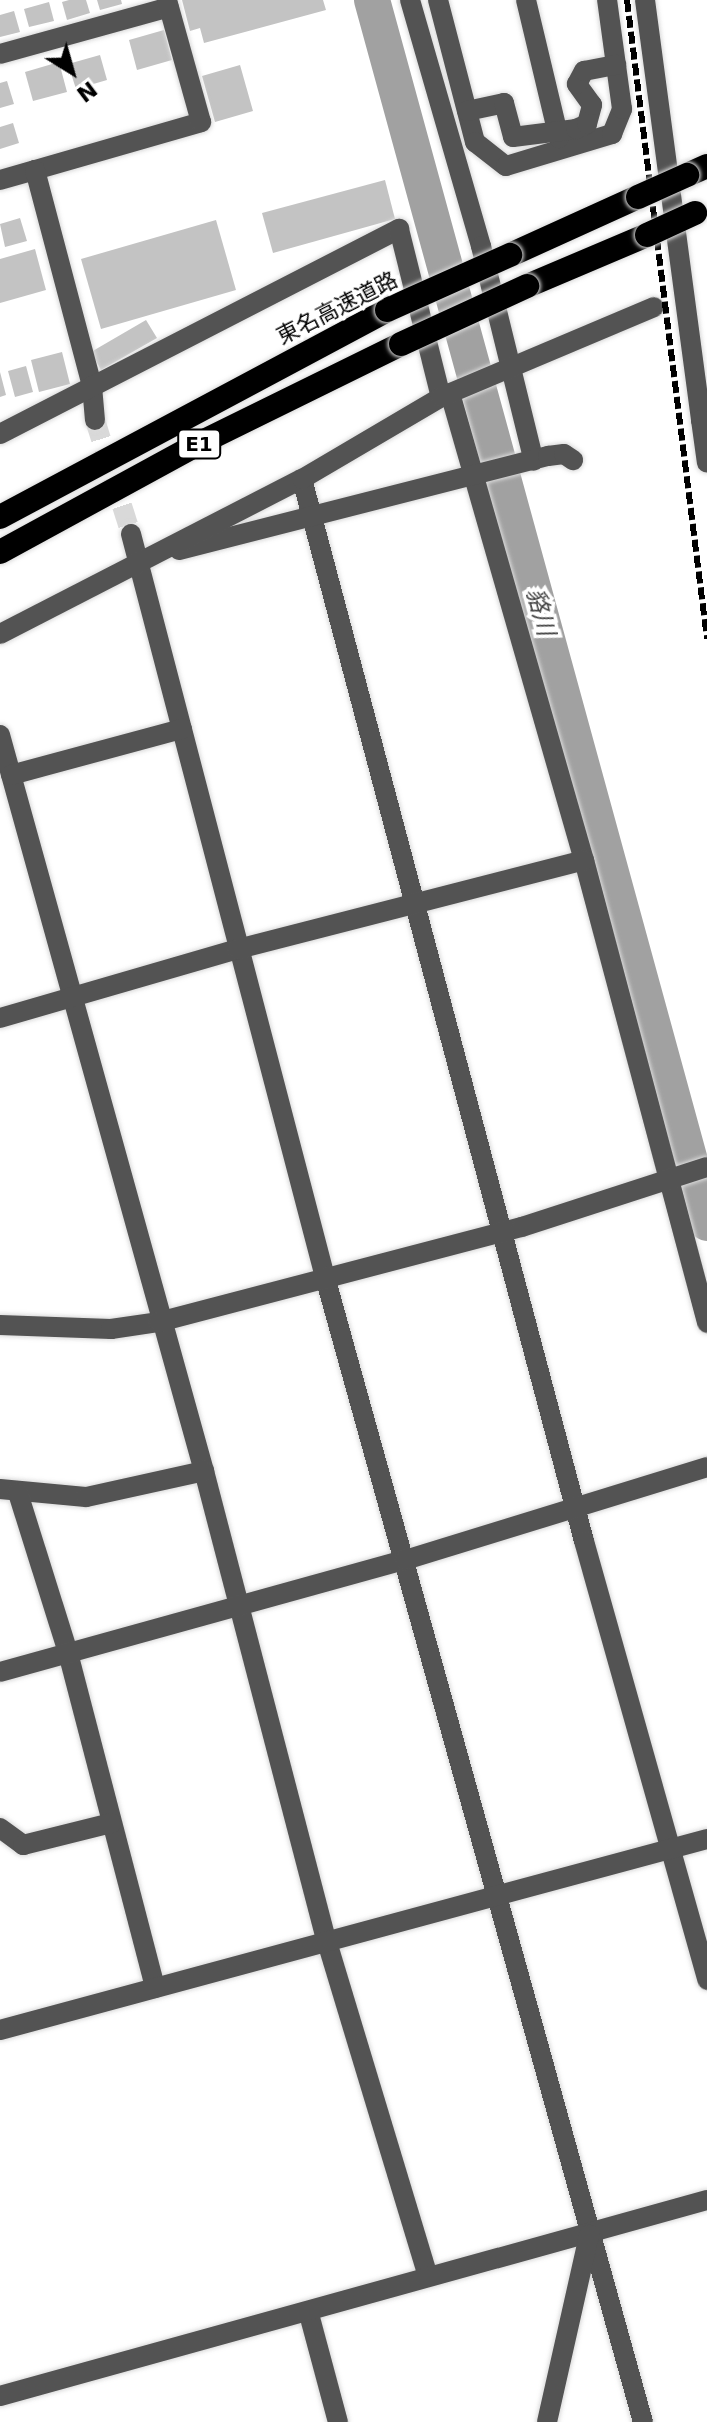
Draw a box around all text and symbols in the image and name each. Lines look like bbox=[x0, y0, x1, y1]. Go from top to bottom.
north arrow bbox=[32, 32, 112, 112]
text: N bbox=[72, 76, 102, 107]
street label: 東名高速道路 bbox=[272, 266, 402, 350]
road number: E1 bbox=[177, 428, 221, 460]
water label: 貉川 bbox=[520, 585, 560, 639]

